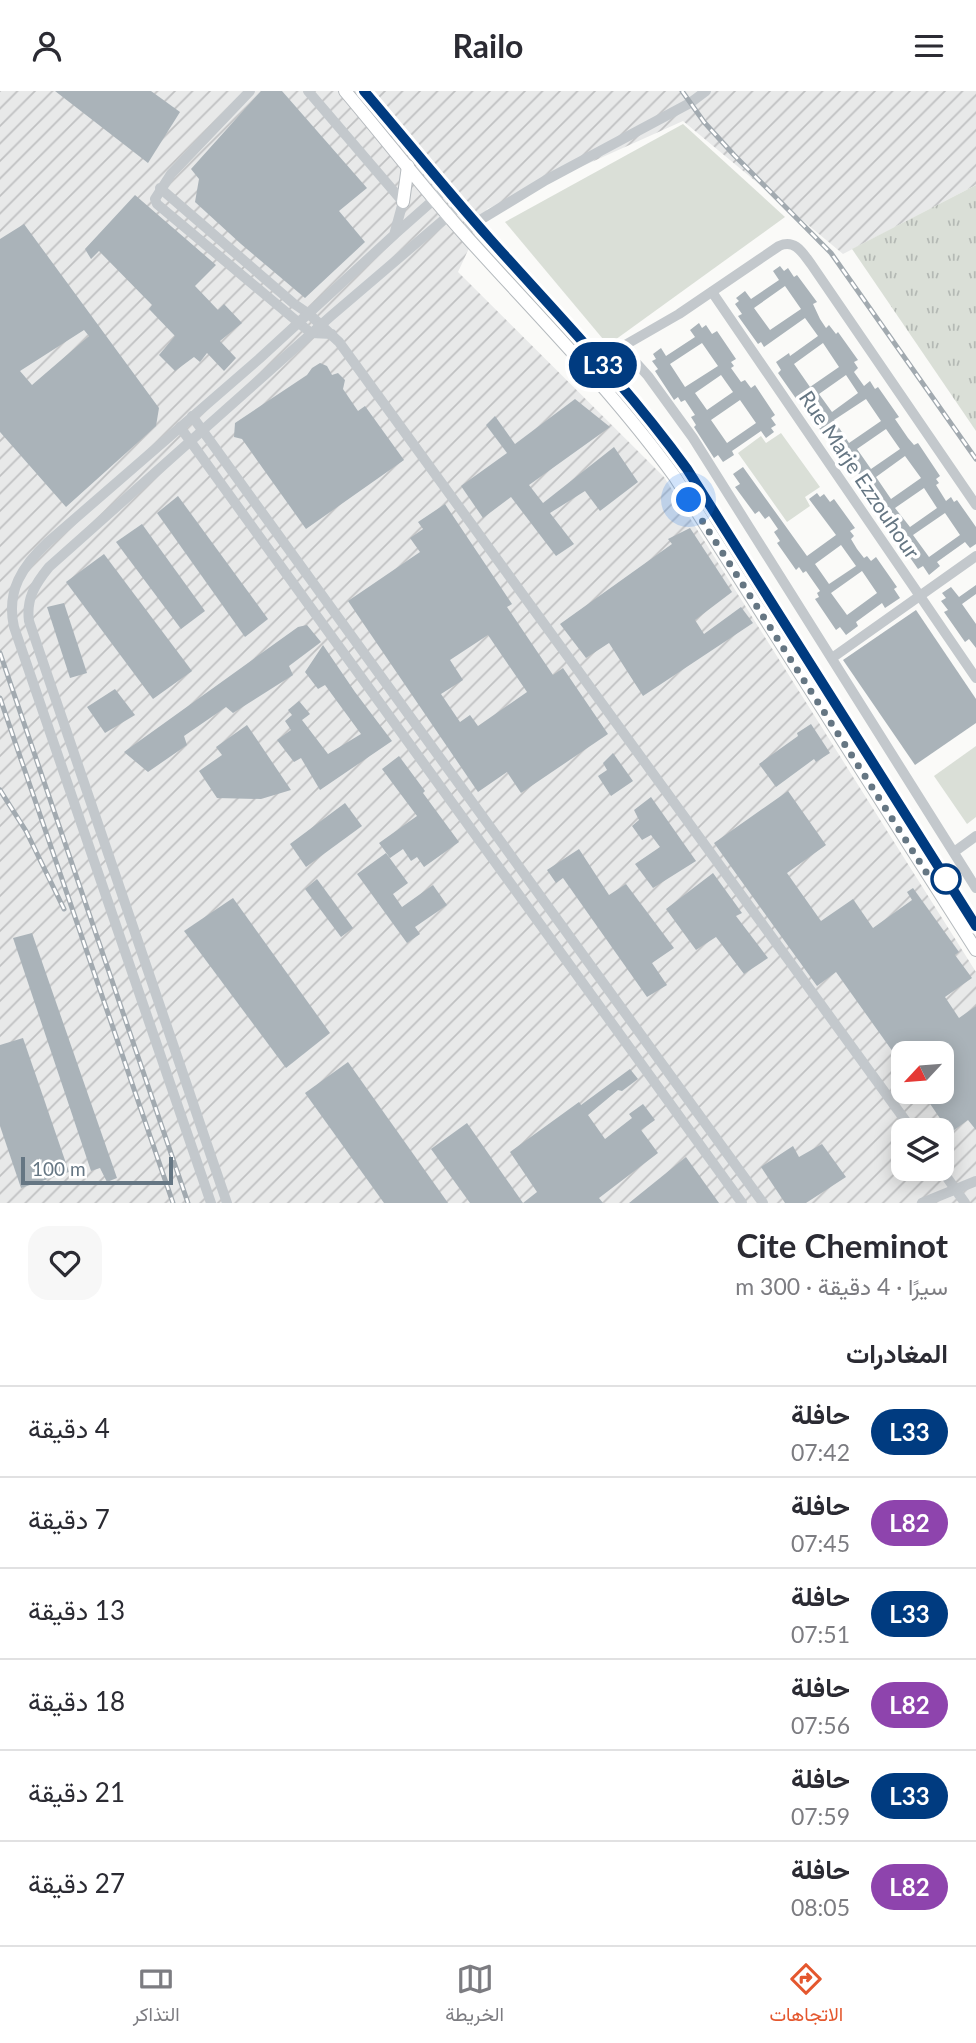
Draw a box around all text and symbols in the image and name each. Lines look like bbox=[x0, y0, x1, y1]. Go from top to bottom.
text: Railo bbox=[452, 26, 524, 65]
icon: person bbox=[28, 27, 66, 65]
icon: menu bbox=[910, 27, 948, 65]
line badge: L33 bbox=[563, 342, 643, 388]
text: L33 bbox=[583, 350, 623, 379]
street label: Rue Marje Ezzouhour bbox=[795, 385, 926, 563]
your location bbox=[671, 482, 706, 517]
unlabelled marker bbox=[931, 864, 961, 894]
north arrow bbox=[891, 1041, 954, 1104]
map controls bbox=[891, 1041, 954, 1181]
button: layers bbox=[891, 1118, 954, 1181]
scale bar bbox=[21, 1154, 173, 1186]
text: 100 m bbox=[32, 1157, 86, 1180]
text: Cite Cheminot bbox=[736, 1225, 948, 1265]
button: heart bbox=[28, 1226, 102, 1300]
text: سيرًا · 4 دقيقة · 300 m bbox=[735, 1272, 948, 1300]
text: المغادرات bbox=[846, 1337, 948, 1369]
text: حافلة bbox=[791, 1398, 850, 1430]
text: 4 دقيقة bbox=[28, 1412, 110, 1444]
text: L33 bbox=[889, 1417, 930, 1446]
text: 07:42 bbox=[791, 1438, 850, 1466]
text: حافلة bbox=[791, 1489, 850, 1521]
text: 7 دقيقة bbox=[28, 1503, 110, 1535]
text: L82 bbox=[889, 1508, 930, 1537]
text: 07:45 bbox=[791, 1529, 850, 1557]
text: حافلة bbox=[791, 1580, 850, 1612]
text: 13 دقيقة bbox=[28, 1594, 125, 1626]
text: L33 bbox=[889, 1599, 930, 1628]
text: 07:51 bbox=[791, 1620, 850, 1648]
text: حافلة bbox=[791, 1671, 850, 1703]
text: 18 دقيقة bbox=[28, 1685, 125, 1717]
text: L82 bbox=[889, 1690, 930, 1719]
text: 07:56 bbox=[791, 1711, 850, 1739]
text: حافلة bbox=[791, 1762, 850, 1794]
text: 21 دقيقة bbox=[28, 1776, 125, 1808]
text: L33 bbox=[889, 1781, 930, 1810]
text: 07:59 bbox=[791, 1802, 850, 1830]
text: حافلة bbox=[791, 1853, 850, 1885]
text: 27 دقيقة bbox=[28, 1867, 125, 1899]
text: L82 bbox=[889, 1872, 930, 1901]
text: 08:05 bbox=[791, 1893, 850, 1921]
tab: التذاكر bbox=[133, 1960, 180, 2031]
tab: الخريطة bbox=[445, 1960, 504, 2031]
tab: الاتجاهات bbox=[770, 1960, 843, 2031]

